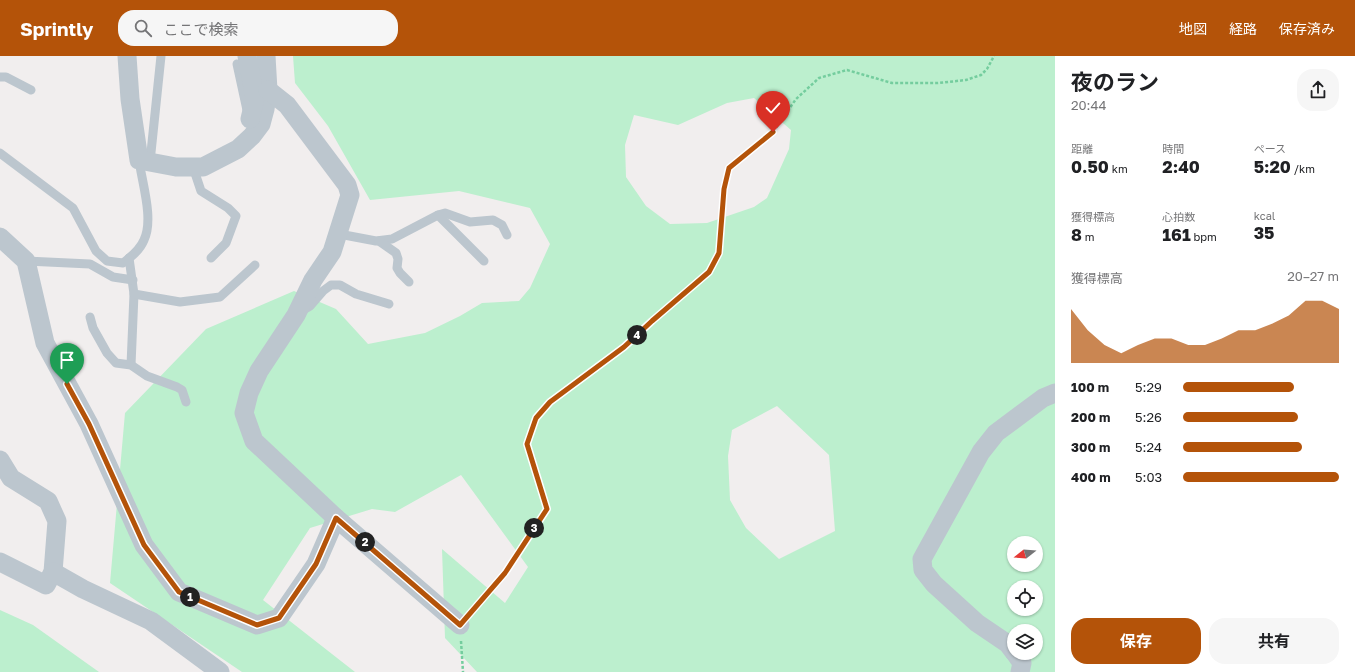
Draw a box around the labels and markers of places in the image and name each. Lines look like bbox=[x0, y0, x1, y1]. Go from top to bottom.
pin bbox=[756, 91, 790, 132]
pin: 4 bbox=[627, 325, 647, 345]
pin bbox=[50, 343, 84, 384]
pin: 3 bbox=[524, 518, 544, 538]
pin: 2 bbox=[355, 532, 375, 552]
pin: 1 bbox=[180, 587, 200, 607]

